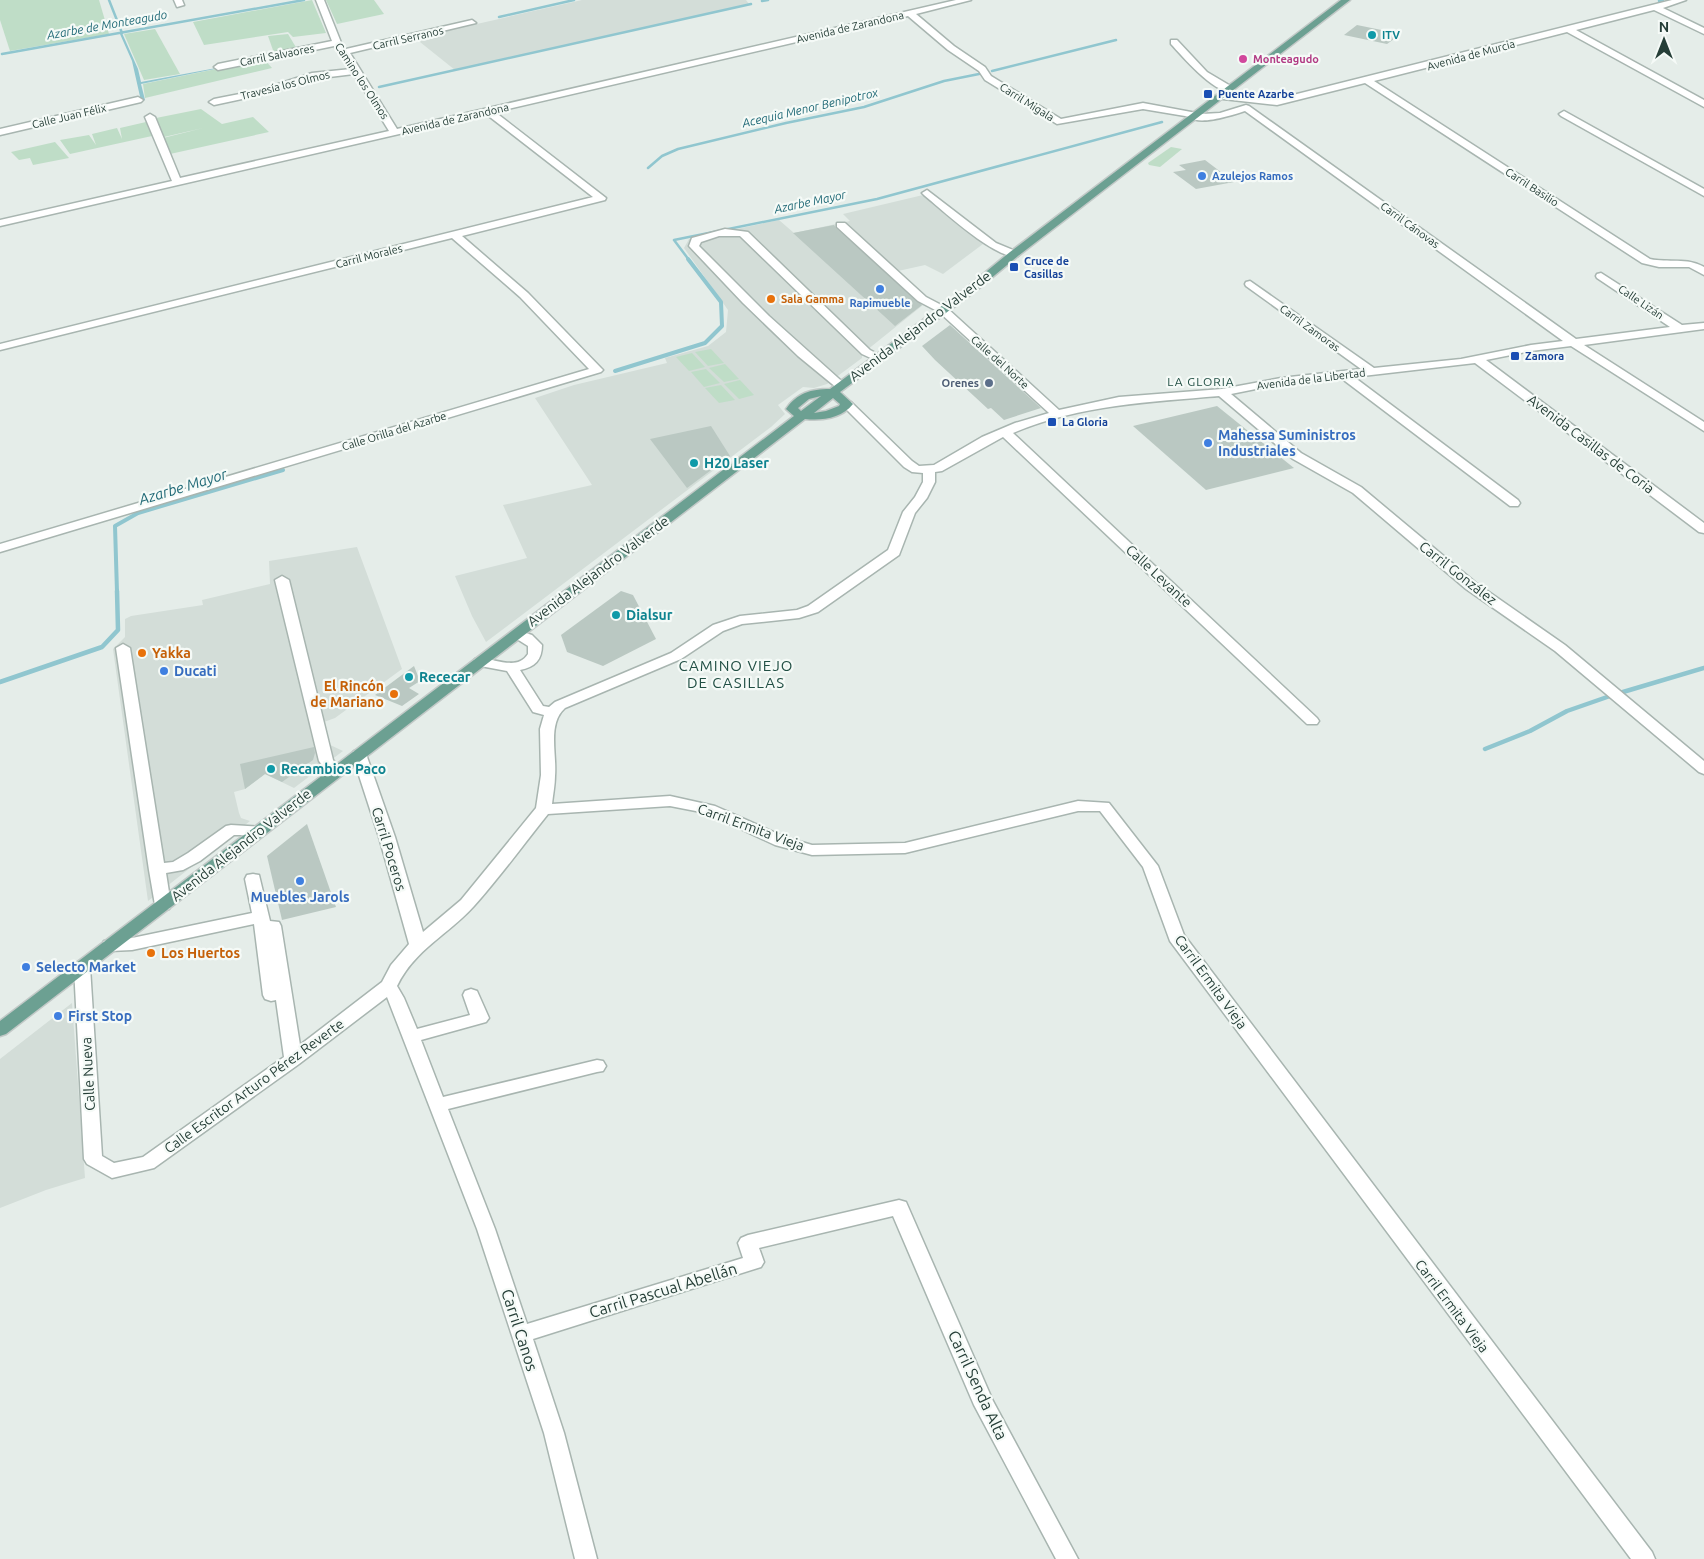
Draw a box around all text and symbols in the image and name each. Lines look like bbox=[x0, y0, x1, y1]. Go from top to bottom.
water label: Azarbe de Monteagudo bbox=[45, 7, 168, 42]
street label: Avenida de Zarandona bbox=[795, 9, 905, 45]
north arrow bbox=[1639, 15, 1689, 65]
text: N bbox=[1659, 19, 1669, 35]
street label: Carril Serranos bbox=[372, 24, 445, 52]
marker: ITV bbox=[1366, 29, 1378, 41]
place label: ITV bbox=[1382, 29, 1400, 41]
street label: Avenida de Murcia bbox=[1426, 37, 1516, 73]
street label: Camino los Olmos bbox=[333, 41, 391, 122]
street label: Carril Salvaores bbox=[239, 42, 315, 68]
marker: Monteagudo bbox=[1237, 53, 1249, 65]
place label: Monteagudo bbox=[1253, 53, 1319, 65]
street label: Travesía los Olmos bbox=[239, 68, 331, 102]
street label: Carril Migala bbox=[998, 81, 1056, 123]
water label: Acequia Menor Benipotrox bbox=[740, 86, 879, 130]
marker: Puente Azarbe bbox=[1202, 88, 1214, 100]
place label: Puente Azarbe bbox=[1218, 88, 1294, 100]
street label: Avenida de Zarandona bbox=[400, 101, 510, 137]
street label: Calle Juan Félix bbox=[31, 102, 108, 130]
street label: Carril Basilio bbox=[1503, 165, 1561, 209]
marker: Azulejos Ramos bbox=[1196, 170, 1208, 182]
place label: Azulejos Ramos bbox=[1212, 170, 1293, 182]
water label: Azarbe Mayor bbox=[772, 187, 847, 216]
street label: Carril Cánovas bbox=[1378, 200, 1442, 250]
street label: Carril Morales bbox=[334, 242, 404, 270]
place label: Cruce de Casillas bbox=[1024, 255, 1069, 280]
marker: Cruce de Casillas bbox=[1008, 261, 1020, 273]
street label: Avenida Alejandro Valverde bbox=[846, 268, 994, 384]
street label: Calle Lizán bbox=[1616, 282, 1666, 322]
marker: Rapimueble bbox=[874, 283, 886, 295]
marker: Sala Gamma bbox=[765, 293, 777, 305]
place label: Sala Gamma bbox=[781, 293, 844, 305]
place label: Rapimueble bbox=[849, 297, 911, 309]
street label: Carril Zamoras bbox=[1278, 302, 1343, 354]
street label: Calle del Norte bbox=[969, 333, 1031, 391]
marker: Zamora bbox=[1509, 350, 1521, 362]
place label: Zamora bbox=[1525, 350, 1564, 362]
street label: Avenida de la Libertad bbox=[1256, 366, 1366, 392]
district label: LA GLORIA bbox=[1167, 375, 1235, 388]
place label: Orenes bbox=[942, 377, 979, 389]
marker: Orenes bbox=[983, 377, 995, 389]
street label: Avenida Casillas de Coria bbox=[1525, 391, 1657, 497]
street label: Calle Orilla del Azarbe bbox=[340, 409, 448, 453]
marker: La Gloria bbox=[1046, 416, 1058, 428]
place label: La Gloria bbox=[1062, 416, 1108, 428]
place label: Mahessa Suministros Industriales bbox=[1218, 427, 1356, 459]
marker: Mahessa Suministros Industriales bbox=[1202, 437, 1214, 449]
place label: H20 Laser bbox=[704, 455, 769, 471]
marker: H20 Laser bbox=[688, 457, 700, 469]
water label: Azarbe Mayor bbox=[136, 465, 230, 508]
street label: Avenida Alejandro Valverde bbox=[524, 513, 672, 629]
street label: Carril González bbox=[1416, 538, 1500, 608]
street label: Calle Levante bbox=[1123, 541, 1195, 611]
place label: Dialsur bbox=[626, 607, 673, 623]
marker: Dialsur bbox=[610, 609, 622, 621]
place label: Yakka bbox=[152, 645, 191, 661]
marker: Yakka bbox=[136, 647, 148, 659]
district label: CAMINO VIEJO DE CASILLAS bbox=[678, 657, 794, 691]
place label: Ducati bbox=[174, 663, 217, 679]
marker: Ducati bbox=[158, 665, 170, 677]
place label: Rececar bbox=[419, 669, 471, 685]
marker: Rececar bbox=[403, 671, 415, 683]
place label: El Rincón de Mariano bbox=[310, 678, 384, 710]
marker: El Rincón de Mariano bbox=[388, 688, 400, 700]
place label: Recambios Paco bbox=[281, 761, 386, 777]
marker: Recambios Paco bbox=[265, 763, 277, 775]
street label: Avenida Alejandro Valverde bbox=[168, 786, 314, 904]
street label: Carril Ermita Vieja bbox=[696, 800, 806, 854]
street label: Carril Poceros bbox=[369, 805, 409, 893]
marker: Muebles Jarols bbox=[294, 875, 306, 887]
place label: Muebles Jarols bbox=[250, 889, 350, 905]
street label: Carril Ermita Vieja bbox=[1172, 932, 1250, 1032]
place label: Los Huertos bbox=[161, 945, 240, 961]
marker: Los Huertos bbox=[145, 947, 157, 959]
place label: Selecto Market bbox=[36, 959, 136, 975]
marker: Selecto Market bbox=[20, 961, 32, 973]
place label: First Stop bbox=[68, 1008, 132, 1024]
marker: First Stop bbox=[52, 1010, 64, 1022]
street label: Calle Escritor Arturo Pérez Reverte bbox=[161, 1015, 347, 1157]
street label: Calle Nueva bbox=[78, 1037, 98, 1111]
street label: Carril Ermita Vieja bbox=[1412, 1256, 1492, 1356]
street label: Carril Pascual Abellán bbox=[587, 1259, 739, 1321]
street label: Carril Canos bbox=[498, 1287, 542, 1373]
street label: Carril Senda Alta bbox=[945, 1327, 1011, 1443]

